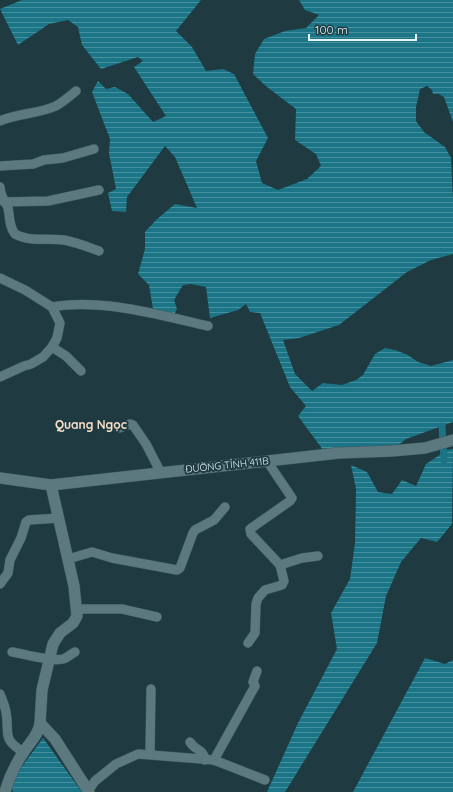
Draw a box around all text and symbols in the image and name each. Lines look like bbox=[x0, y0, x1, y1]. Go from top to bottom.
scale bar bbox=[309, 16, 416, 42]
text: 100 m bbox=[315, 22, 348, 37]
district label: Quang Ngọc bbox=[55, 417, 127, 432]
street label: ĐƯỜNG TỈNH 411B bbox=[185, 454, 270, 476]

